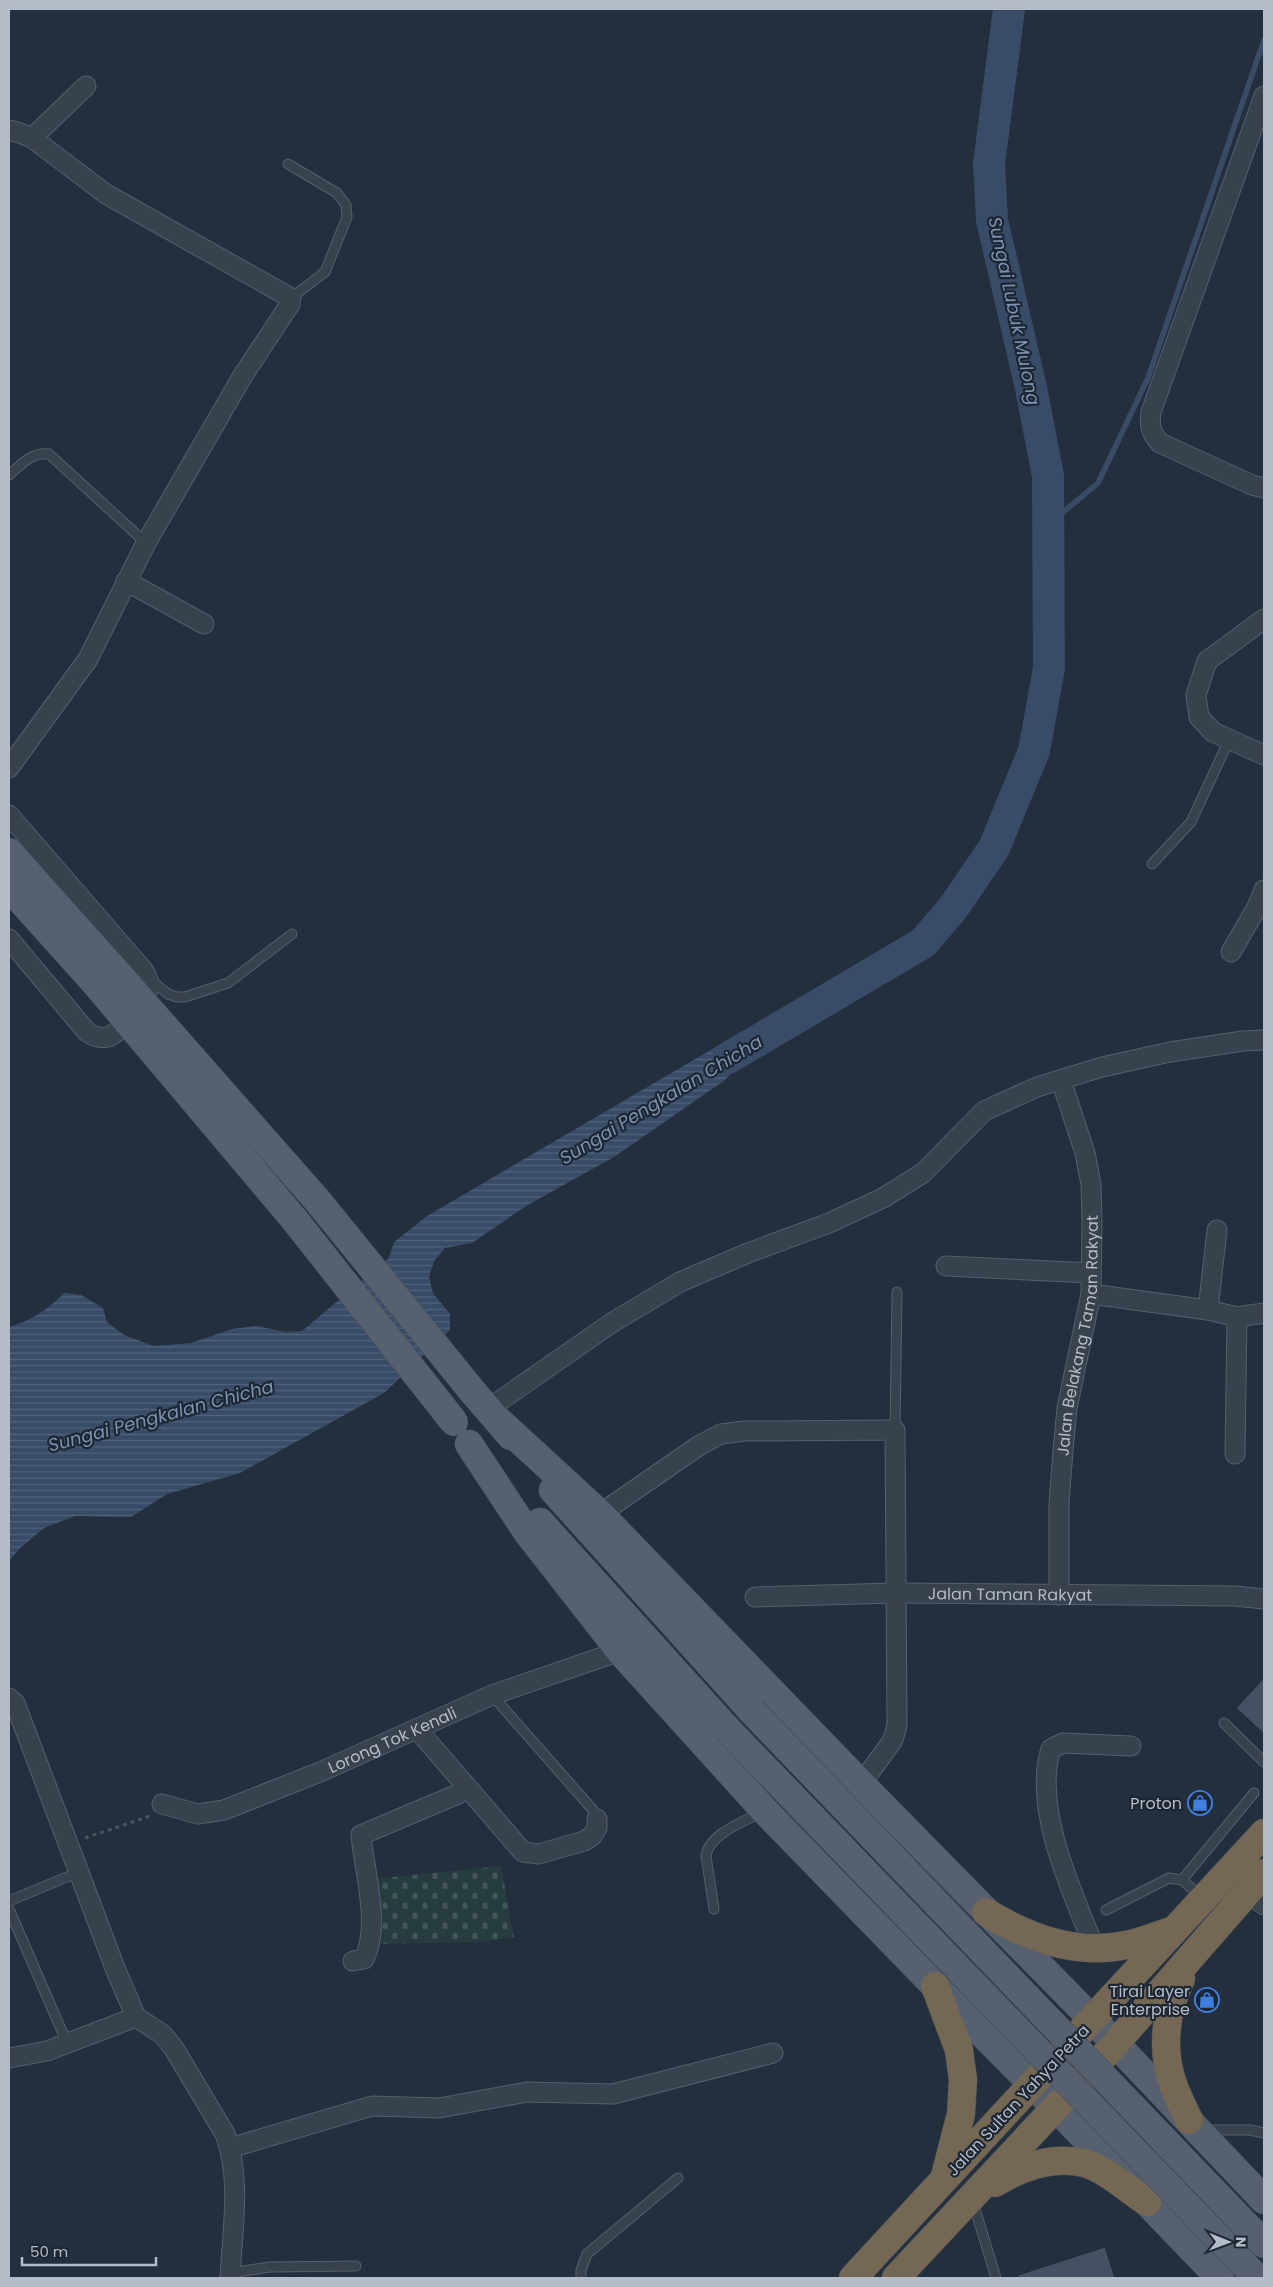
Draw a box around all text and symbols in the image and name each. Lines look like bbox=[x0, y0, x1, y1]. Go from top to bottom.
water label: Sungai Lubuk Mulong bbox=[982, 214, 1047, 407]
water label: Sungai Pengkalan Chicha bbox=[555, 1029, 767, 1170]
street label: Jalan Belakang Taman Rakyat bbox=[1052, 1215, 1104, 1457]
water label: Sungai Pengkalan Chicha bbox=[45, 1373, 276, 1458]
street label: Jalan Taman Rakyat bbox=[928, 1582, 1092, 1607]
street label: Lorong Tok Kenali bbox=[324, 1701, 460, 1779]
shop icon: Proton bbox=[1187, 1790, 1213, 1816]
place label: Proton bbox=[1130, 1792, 1182, 1815]
place label: Tirai Layer Enterprise bbox=[1110, 1980, 1190, 2021]
shop icon: Tirai Layer Enterprise bbox=[1194, 1987, 1220, 2013]
street label: Jalan Sultan Yahya Petra bbox=[942, 2020, 1095, 2181]
north arrow bbox=[1203, 2217, 1253, 2267]
scale bar bbox=[22, 2234, 156, 2266]
text: N bbox=[1231, 2237, 1251, 2248]
text: 50 m bbox=[30, 2241, 68, 2262]

